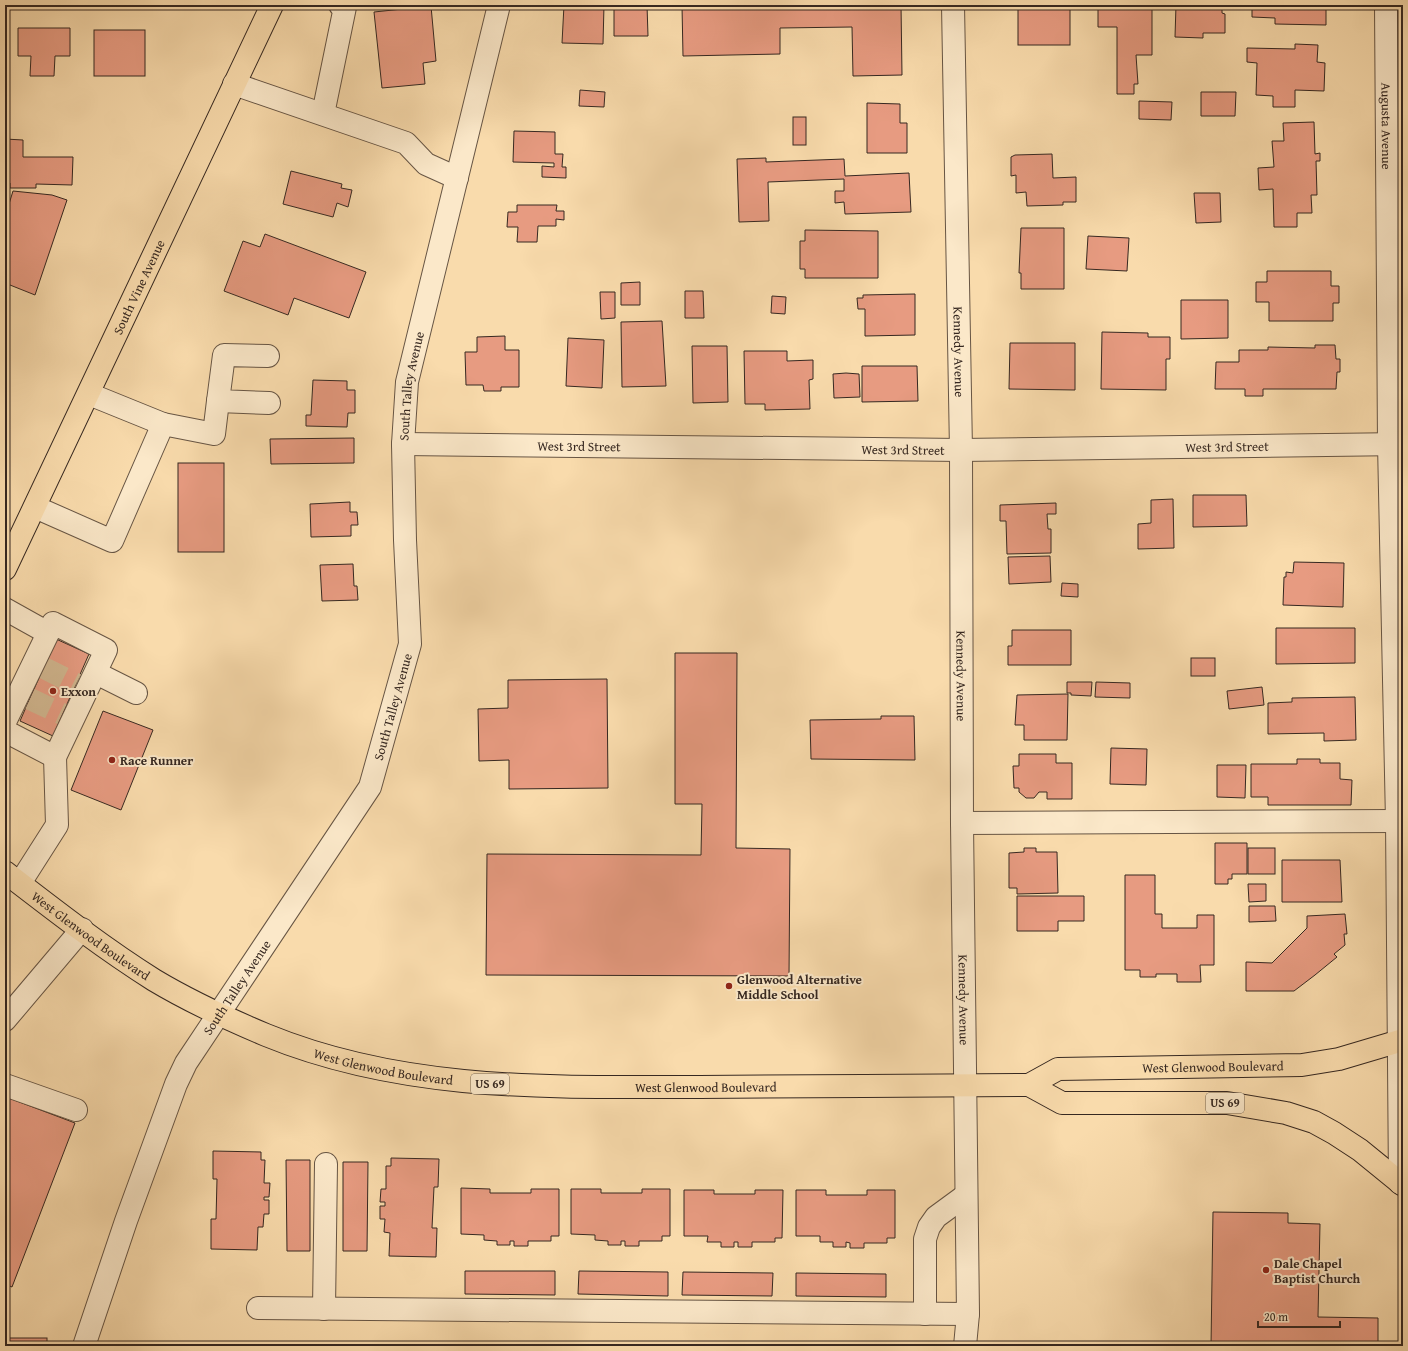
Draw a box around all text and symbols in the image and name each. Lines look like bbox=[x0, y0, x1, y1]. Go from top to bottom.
street label: Augusta Avenue bbox=[1377, 82, 1396, 170]
street label: South Vine Avenue bbox=[108, 236, 170, 338]
street label: Kennedy Avenue bbox=[948, 306, 969, 398]
street label: South Talley Avenue bbox=[394, 330, 429, 441]
street label: West 3rd Street bbox=[537, 436, 621, 456]
street label: West 3rd Street bbox=[1185, 437, 1269, 457]
street label: West 3rd Street bbox=[861, 440, 945, 460]
street label: Kennedy Avenue bbox=[951, 630, 971, 721]
street label: South Talley Avenue bbox=[369, 651, 417, 763]
place label: Exxon bbox=[61, 682, 96, 701]
marker: Exxon bbox=[48, 686, 58, 696]
place label: Race Runner bbox=[120, 751, 193, 770]
marker: Race Runner bbox=[107, 755, 117, 765]
street label: West Glenwood Boulevard bbox=[27, 887, 154, 985]
street label: South Talley Avenue bbox=[198, 936, 275, 1039]
street label: Kennedy Avenue bbox=[954, 954, 974, 1045]
place label: Glenwood Alternative Middle School bbox=[737, 970, 862, 1004]
marker: Glenwood Alternative Middle School bbox=[724, 981, 734, 991]
street label: West Glenwood Boulevard bbox=[311, 1044, 454, 1090]
street label: West Glenwood Boulevard bbox=[1142, 1056, 1284, 1078]
road number: US 69 bbox=[471, 1074, 509, 1094]
street label: West Glenwood Boulevard bbox=[635, 1077, 777, 1097]
road number: US 69 bbox=[1206, 1093, 1244, 1113]
place label: Dale Chapel Baptist Church bbox=[1274, 1254, 1360, 1288]
marker: Dale Chapel Baptist Church bbox=[1261, 1265, 1271, 1275]
scale bar bbox=[1258, 1303, 1340, 1329]
text: 20 m bbox=[1264, 1308, 1288, 1325]

